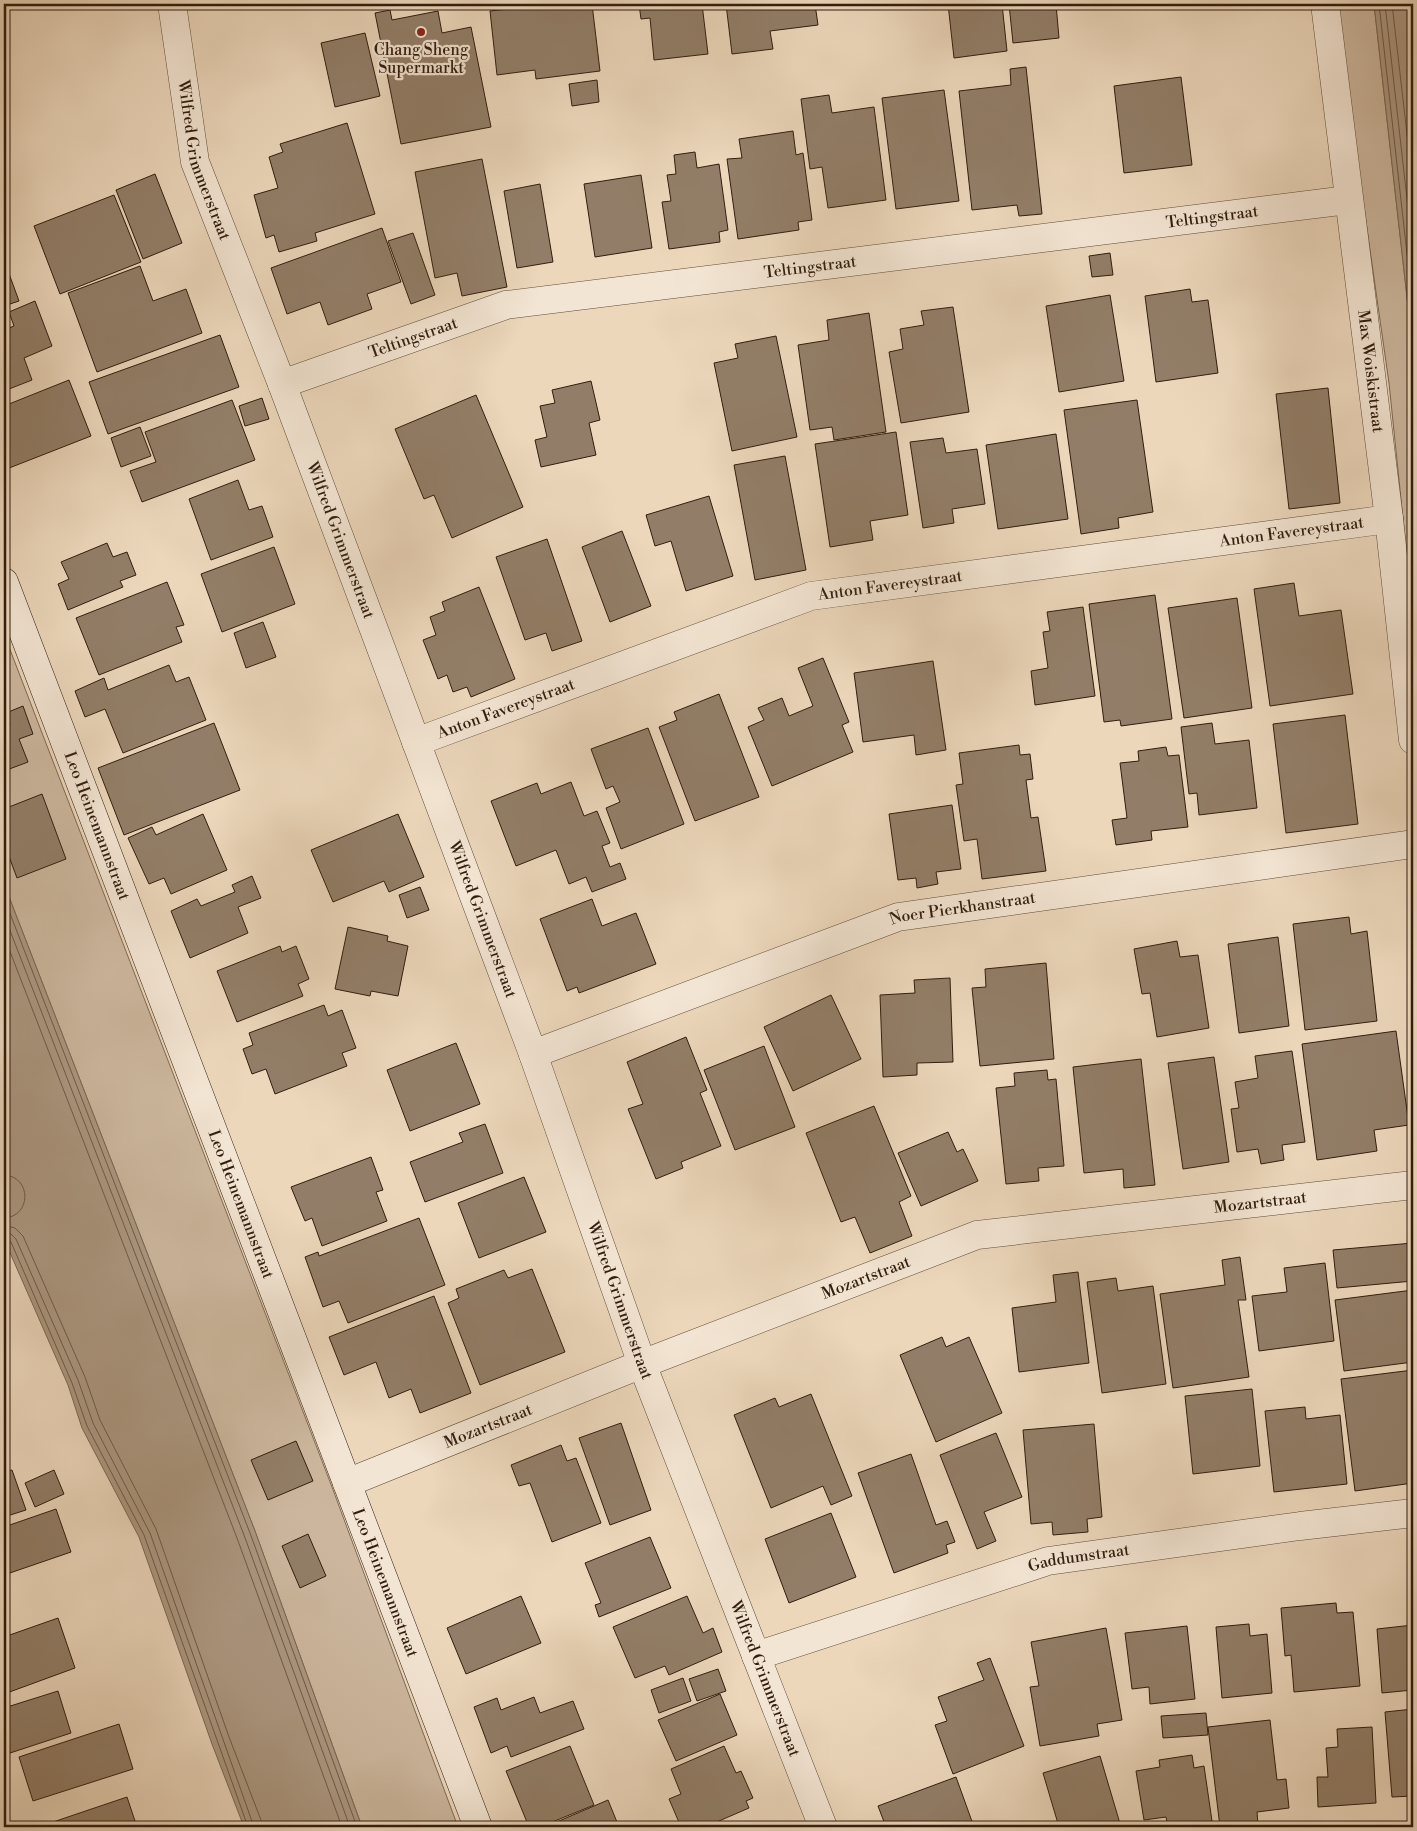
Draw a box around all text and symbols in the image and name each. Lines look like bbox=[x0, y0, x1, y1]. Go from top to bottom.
marker: Chang Sheng Supermarkt bbox=[415, 26, 427, 38]
place label: Chang Sheng Supermarkt bbox=[374, 40, 469, 78]
street label: Wilfred Grimmerstraat bbox=[173, 78, 235, 244]
street label: Teltingstraat bbox=[1165, 201, 1260, 233]
street label: Teltingstraat bbox=[763, 251, 858, 283]
street label: Max Woiskistraat bbox=[1353, 309, 1388, 434]
street label: Teltingstraat bbox=[366, 313, 461, 363]
street label: Wilfred Grimmerstraat bbox=[302, 458, 379, 622]
street label: Anton Favereystraat bbox=[1217, 512, 1365, 552]
street label: Anton Favereystraat bbox=[816, 566, 964, 605]
street label: Anton Favereystraat bbox=[433, 674, 578, 744]
street label: Leo Heinemannstraat bbox=[59, 749, 134, 903]
street label: Wilfred Grimmerstraat bbox=[444, 837, 521, 1001]
street label: Noer Pierkhanstraat bbox=[887, 888, 1037, 929]
street label: Leo Heinemannstraat bbox=[204, 1127, 278, 1282]
street label: Mozartstraat bbox=[1212, 1187, 1308, 1218]
street label: Wilfred Grimmerstraat bbox=[582, 1218, 657, 1383]
street label: Mozartstraat bbox=[819, 1252, 913, 1304]
street label: Mozartstraat bbox=[441, 1399, 535, 1453]
street label: Leo Heinemannstraat bbox=[348, 1506, 423, 1660]
street label: Gaddumstraat bbox=[1025, 1540, 1131, 1577]
street label: Wilfred Grimmerstraat bbox=[725, 1597, 805, 1760]

